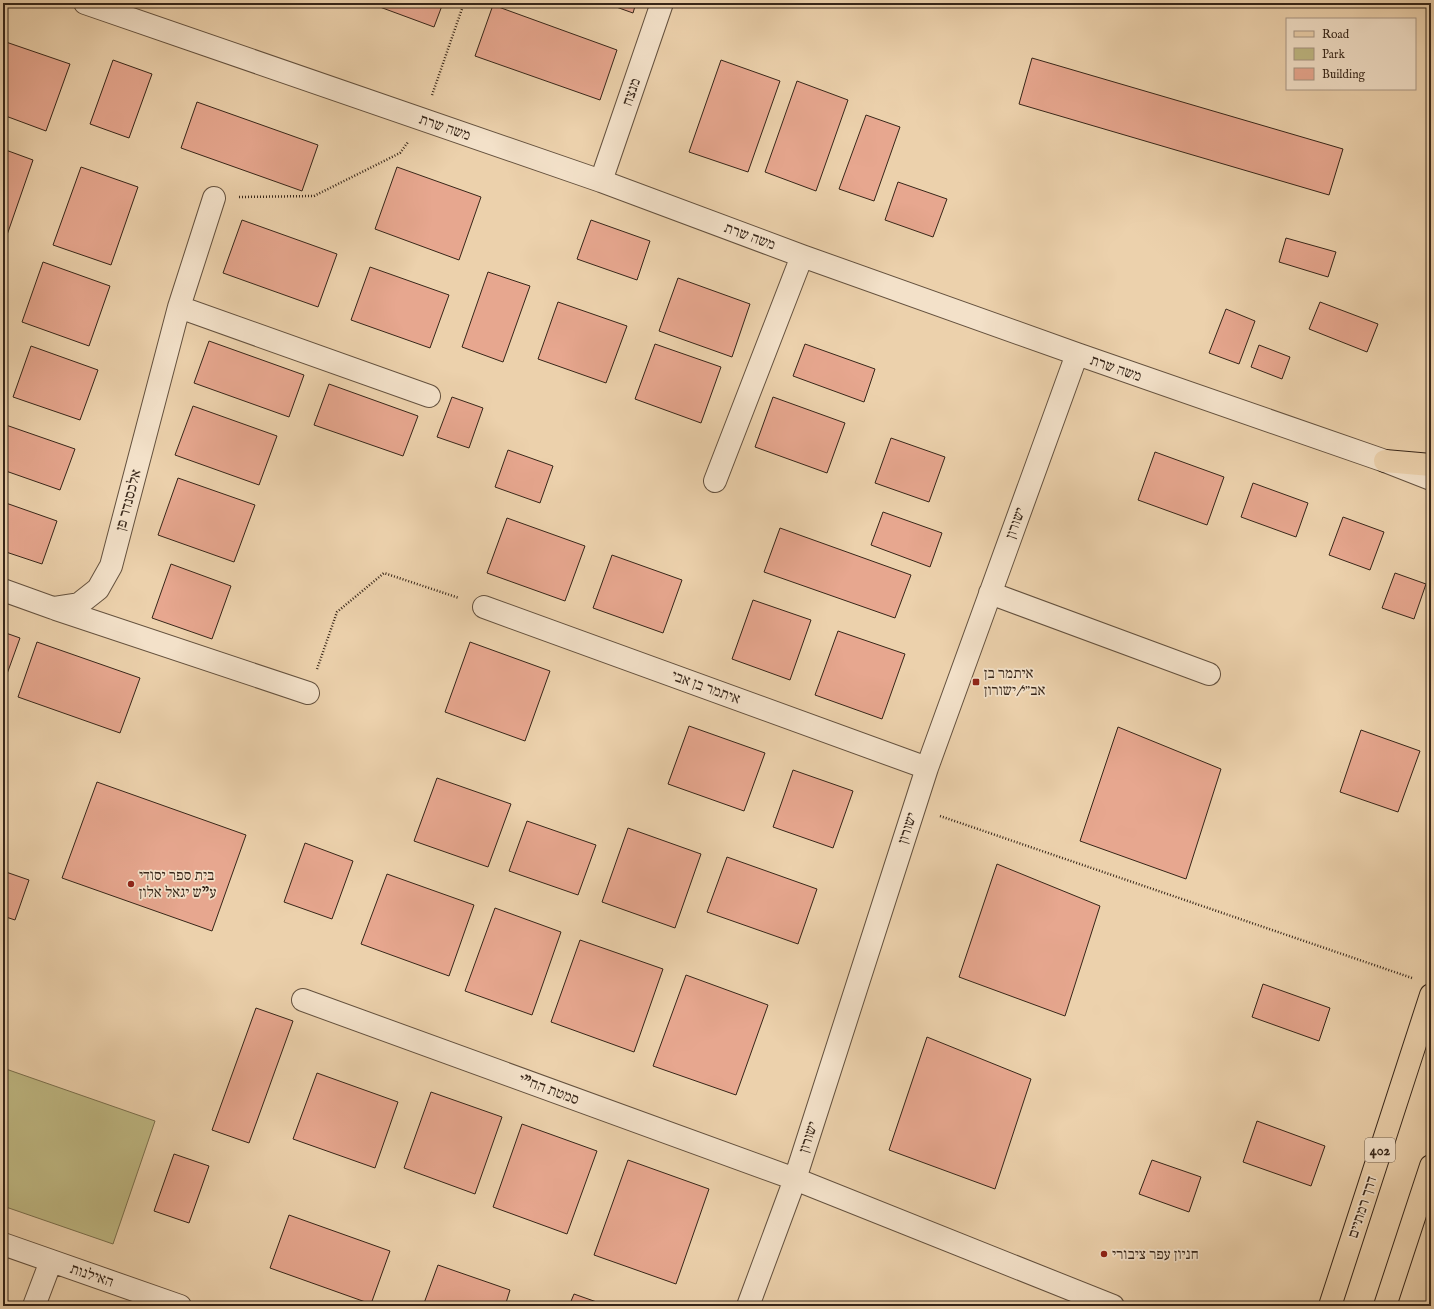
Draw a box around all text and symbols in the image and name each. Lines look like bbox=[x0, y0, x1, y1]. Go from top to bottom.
legend bbox=[1286, 18, 1416, 90]
text: Road bbox=[1322, 27, 1350, 42]
text: Park bbox=[1322, 47, 1345, 62]
text: Building bbox=[1322, 67, 1366, 82]
street label: מנצח bbox=[618, 76, 645, 109]
street label: משה שרת bbox=[417, 110, 473, 145]
street label: משה שרת bbox=[722, 218, 778, 255]
street label: משה שרת bbox=[1088, 351, 1144, 386]
street label: אלכסנדר פן bbox=[111, 467, 146, 533]
street label: ישורון bbox=[1001, 505, 1030, 542]
place label: איתמר בן אב״י/ישורון bbox=[984, 664, 1045, 700]
street label: איתמר בן אבי bbox=[669, 666, 743, 709]
marker: איתמר בן אב״י/ישורון bbox=[971, 677, 981, 687]
street label: ישורון bbox=[893, 810, 921, 846]
place label: בית ספר יסודי ע"ש יגאל אלון bbox=[139, 866, 216, 902]
marker: בית ספר יסודי ע"ש יגאל אלון bbox=[126, 879, 136, 889]
street label: סמטת הח"י bbox=[516, 1070, 582, 1109]
street label: ישורון bbox=[794, 1119, 822, 1155]
road number: 402 bbox=[1365, 1138, 1395, 1162]
street label: דרך רמתיים bbox=[1344, 1173, 1381, 1241]
place label: חניון עפר ציבורי bbox=[1112, 1245, 1199, 1264]
marker: חניון עפר ציבורי bbox=[1099, 1249, 1109, 1259]
street label: האילנות bbox=[68, 1259, 116, 1292]

